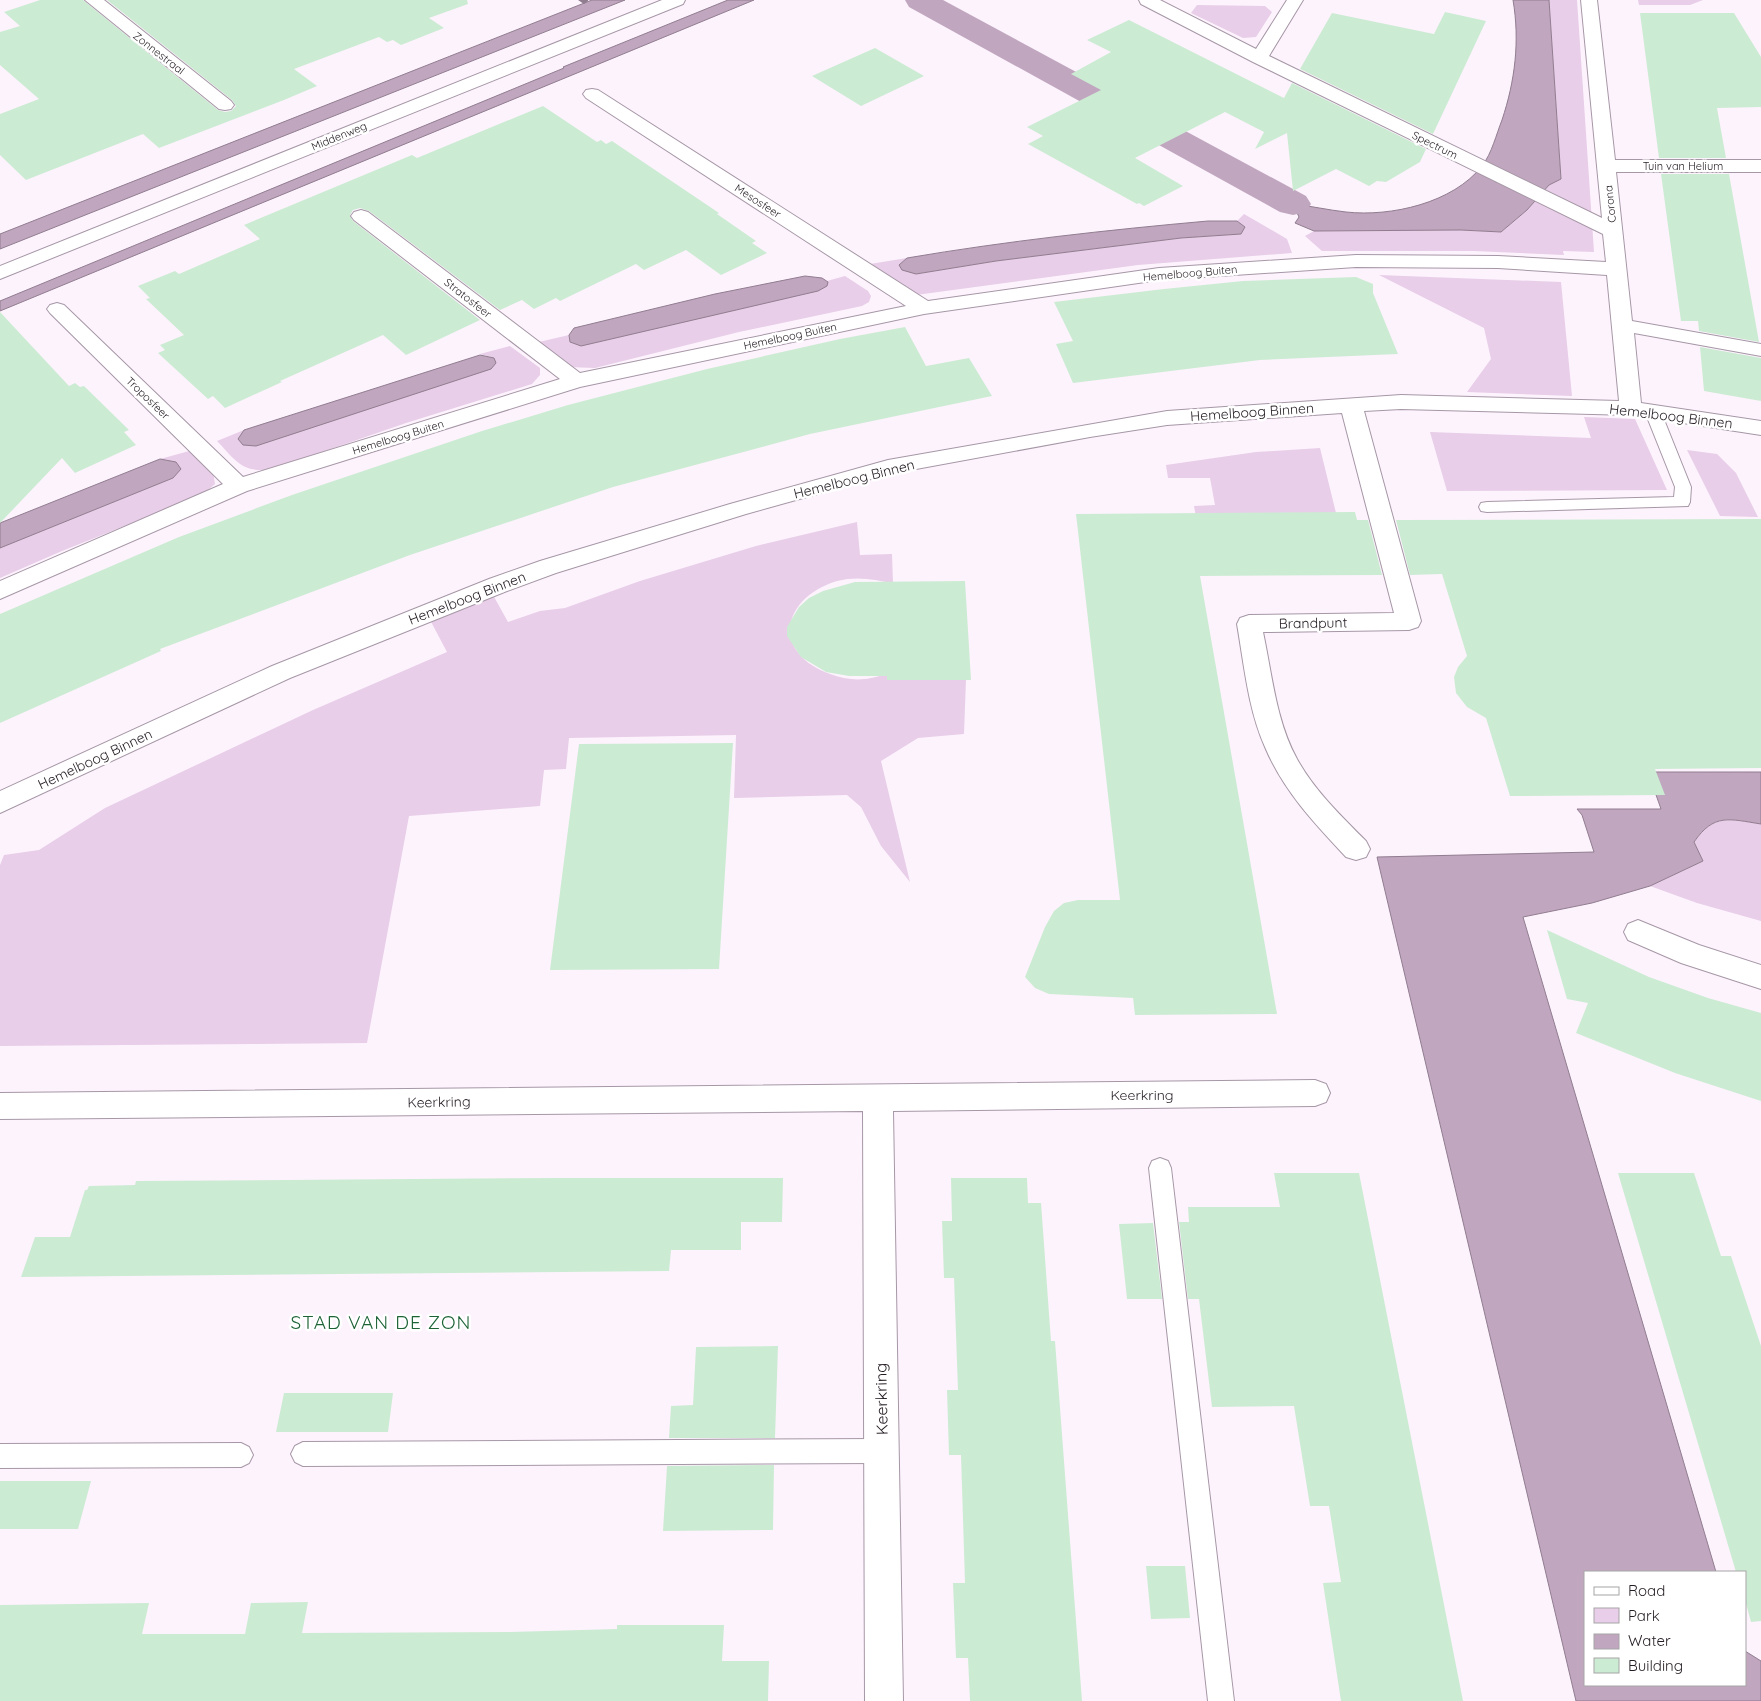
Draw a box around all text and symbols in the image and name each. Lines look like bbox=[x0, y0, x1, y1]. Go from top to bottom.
street label: Zonnestraal bbox=[130, 29, 188, 77]
street label: Middenweg bbox=[309, 119, 369, 153]
street label: Spectrum bbox=[1410, 128, 1460, 162]
street label: Tuin van Helium bbox=[1643, 159, 1723, 173]
street label: Mesosfeer bbox=[732, 181, 784, 222]
street label: Corona bbox=[1601, 185, 1619, 223]
street label: Hemelboog Buiten bbox=[1142, 262, 1238, 284]
street label: Stratosfeer bbox=[441, 275, 495, 321]
street label: Hemelboog Buiten bbox=[742, 319, 838, 353]
street label: Troposfeer bbox=[123, 374, 173, 423]
street label: Hemelboog Binnen bbox=[1189, 399, 1315, 425]
street label: Hemelboog Binnen bbox=[1608, 400, 1734, 432]
street label: Hemelboog Buiten bbox=[351, 416, 445, 458]
street label: Hemelboog Binnen bbox=[792, 455, 916, 503]
street label: Hemelboog Binnen bbox=[406, 567, 528, 629]
street label: Brandpunt bbox=[1279, 613, 1348, 633]
street label: Hemelboog Binnen bbox=[35, 725, 155, 793]
street label: Keerkring bbox=[1110, 1086, 1174, 1104]
street label: Keerkring bbox=[407, 1092, 471, 1112]
district label: STAD VAN DE ZON bbox=[291, 1310, 471, 1334]
street label: Keerkring bbox=[870, 1363, 892, 1435]
legend bbox=[1584, 1571, 1746, 1686]
text: Road bbox=[1628, 1581, 1665, 1600]
text: Park bbox=[1628, 1606, 1660, 1625]
text: Water bbox=[1628, 1631, 1671, 1650]
text: Building bbox=[1628, 1656, 1683, 1675]

